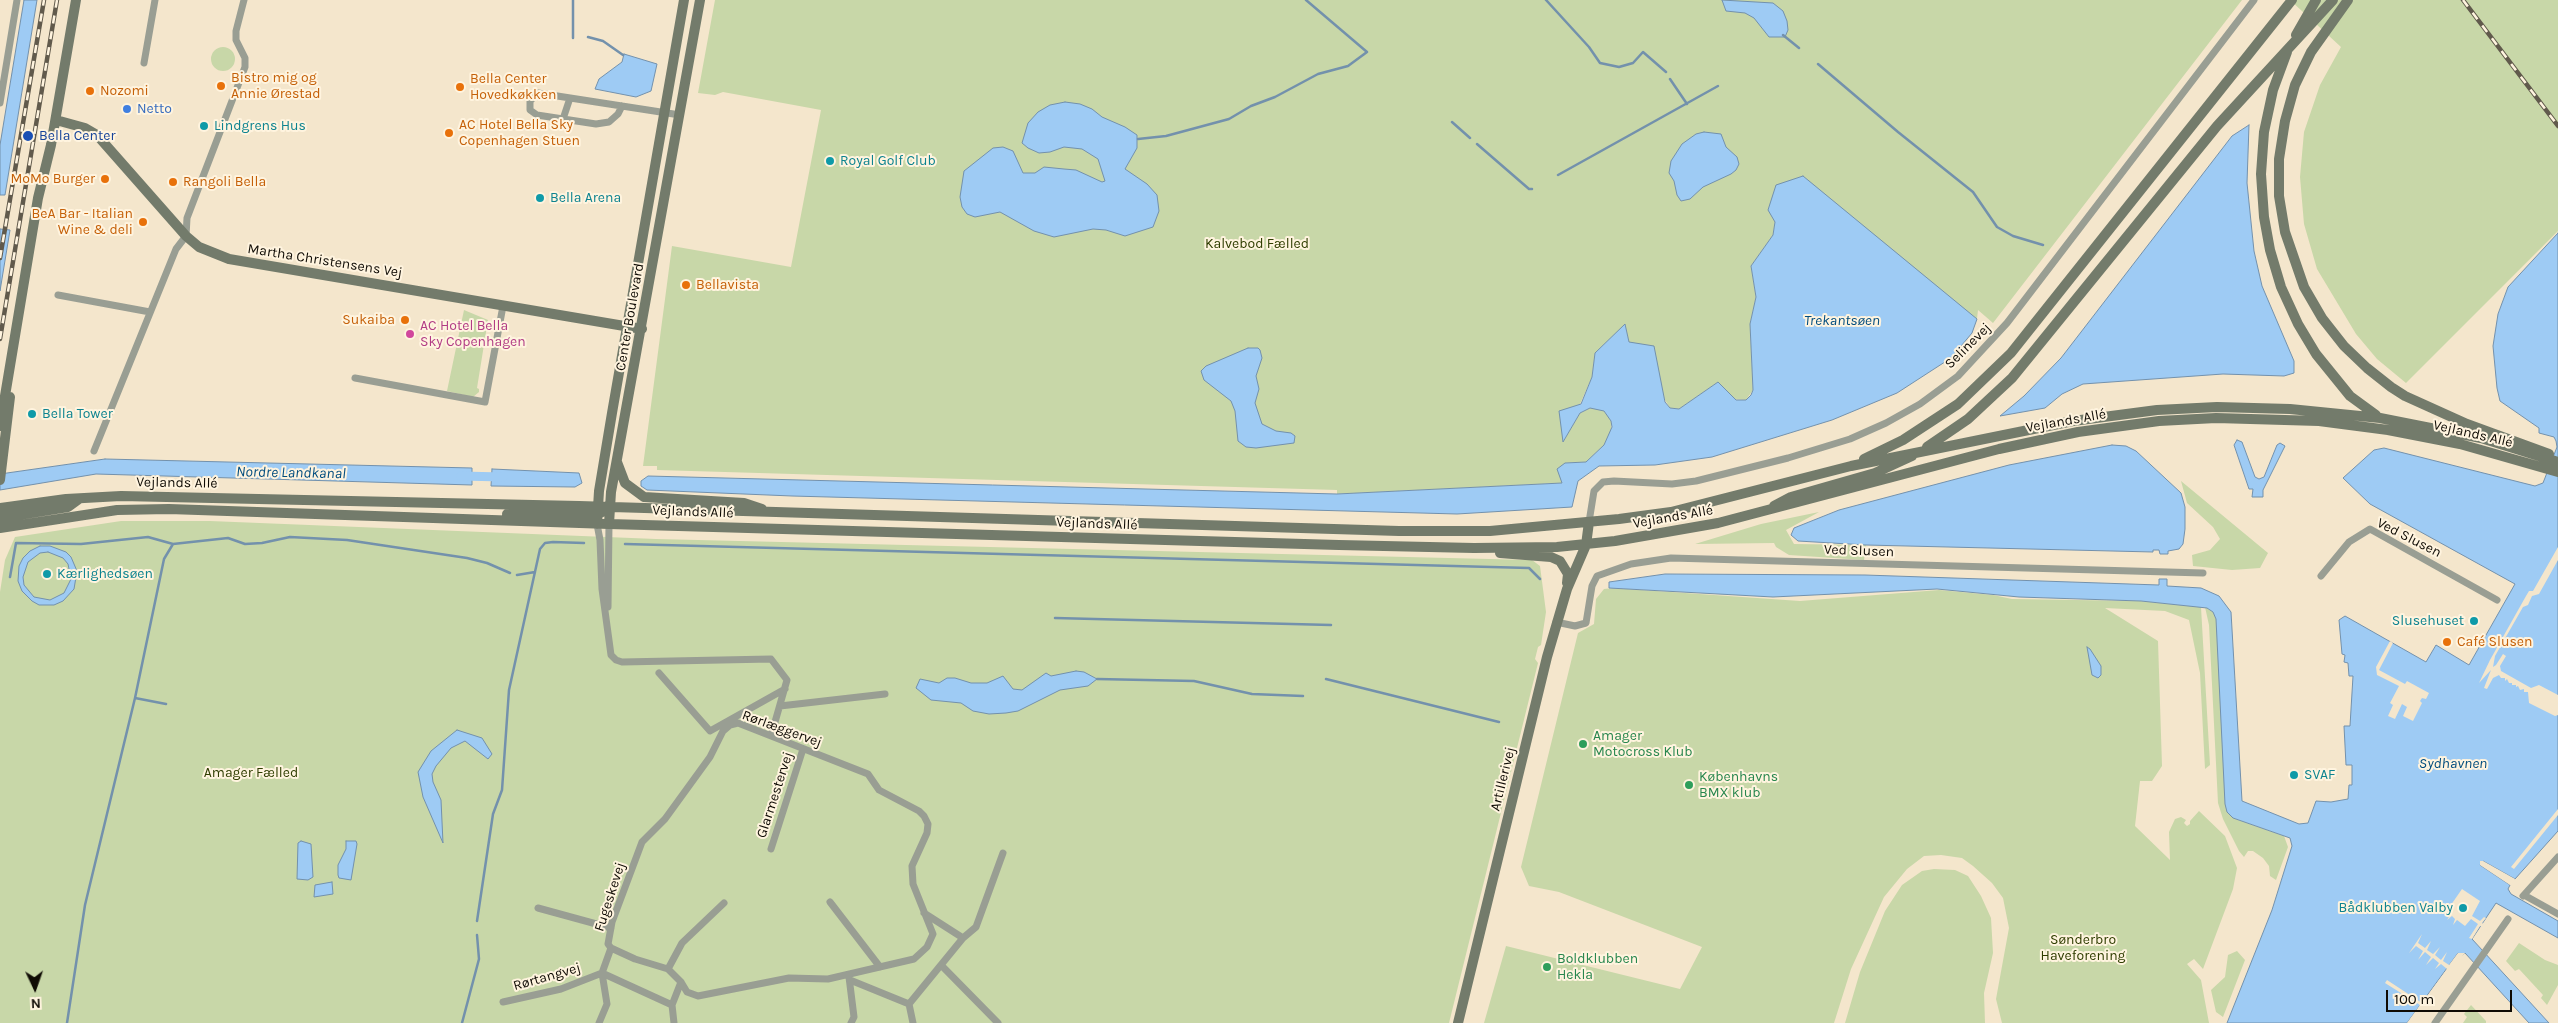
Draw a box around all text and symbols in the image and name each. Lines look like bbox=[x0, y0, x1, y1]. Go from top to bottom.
place label: Bistro mig og Annie Ørestad bbox=[231, 70, 321, 102]
place label: Bella Center Hovedkøkken bbox=[470, 71, 556, 104]
marker: Bistro mig og Annie Ørestad bbox=[215, 80, 227, 92]
marker: Bella Center Hovedkøkken bbox=[454, 81, 466, 93]
place label: Nozomi bbox=[100, 83, 149, 99]
marker: Nozomi bbox=[84, 85, 96, 97]
place label: Netto bbox=[137, 101, 172, 117]
marker: Netto bbox=[121, 103, 133, 115]
place label: AC Hotel Bella Sky Copenhagen Stuen bbox=[459, 117, 580, 150]
place label: Lindgrens Hus bbox=[214, 118, 306, 134]
marker: Lindgrens Hus bbox=[198, 120, 210, 132]
marker: AC Hotel Bella Sky Copenhagen Stuen bbox=[443, 127, 455, 139]
place label: Bella Center bbox=[39, 128, 115, 144]
marker: Bella Center bbox=[21, 129, 35, 143]
place label: Royal Golf Club bbox=[840, 153, 936, 169]
marker: Royal Golf Club bbox=[824, 155, 836, 167]
place label: MoMo Burger bbox=[10, 171, 95, 187]
marker: MoMo Burger bbox=[99, 173, 111, 185]
place label: Rangoli Bella bbox=[183, 174, 266, 190]
marker: Rangoli Bella bbox=[167, 176, 179, 188]
place label: Bella Arena bbox=[550, 190, 621, 206]
marker: Bella Arena bbox=[534, 192, 546, 204]
place label: BeA Bar - Italian Wine & deli bbox=[32, 206, 133, 238]
marker: BeA Bar - Italian Wine & deli bbox=[137, 216, 149, 228]
park label: Kalvebod Fælled bbox=[1205, 236, 1309, 252]
street label: Martha Christensens Vej bbox=[246, 240, 404, 282]
street label: Center Boulevard bbox=[612, 262, 648, 372]
place label: Bellavista bbox=[696, 277, 759, 293]
marker: Bellavista bbox=[680, 279, 692, 291]
place label: Sukaiba bbox=[342, 312, 395, 328]
water label: Trekantsøen bbox=[1804, 312, 1880, 330]
marker: Sukaiba bbox=[399, 314, 411, 326]
place label: AC Hotel Bella Sky Copenhagen bbox=[420, 318, 526, 351]
street label: Selinevej bbox=[1942, 320, 1994, 372]
marker: AC Hotel Bella Sky Copenhagen bbox=[404, 328, 416, 340]
place label: Bella Tower bbox=[42, 406, 113, 422]
street label: Vejlands Allé bbox=[2025, 406, 2107, 436]
marker: Bella Tower bbox=[26, 408, 38, 420]
street label: Vejlands Allé bbox=[2432, 417, 2514, 451]
water label: Nordre Landkanal bbox=[236, 463, 346, 483]
street label: Vejlands Allé bbox=[136, 474, 218, 492]
street label: Vejlands Allé bbox=[652, 502, 734, 522]
street label: Vejlands Allé bbox=[1632, 502, 1714, 532]
street label: Vejlands Allé bbox=[1056, 514, 1138, 534]
street label: Ved Slusen bbox=[2374, 515, 2444, 561]
street label: Ved Slusen bbox=[1824, 541, 1894, 561]
place label: Kærlighedsøen bbox=[57, 566, 153, 582]
marker: Kærlighedsøen bbox=[41, 568, 53, 580]
place label: Slusehuset bbox=[2392, 613, 2464, 629]
marker: Slusehuset bbox=[2468, 615, 2480, 627]
place label: Café Slusen bbox=[2457, 634, 2532, 650]
marker: Café Slusen bbox=[2441, 636, 2453, 648]
street label: Rørlæggervej bbox=[740, 707, 824, 751]
place label: Amager Motocross Klub bbox=[1593, 728, 1693, 760]
marker: Amager Motocross Klub bbox=[1577, 738, 1589, 750]
street label: Artillerivej bbox=[1487, 745, 1519, 813]
street label: Glarmestervej bbox=[753, 750, 797, 840]
water label: Sydhavnen bbox=[2419, 755, 2487, 773]
park label: Amager Fælled bbox=[204, 765, 298, 781]
place label: SVAF bbox=[2304, 767, 2335, 783]
place label: Københavns BMX klub bbox=[1699, 769, 1778, 802]
marker: SVAF bbox=[2288, 769, 2300, 781]
marker: Københavns BMX klub bbox=[1683, 779, 1695, 791]
street label: Fugeskevej bbox=[591, 860, 629, 934]
place label: Bådklubben Valby bbox=[2339, 900, 2453, 916]
marker: Bådklubben Valby bbox=[2457, 902, 2469, 914]
park label: Sønderbro Haveforening bbox=[2041, 932, 2125, 964]
place label: Boldklubben Hekla bbox=[1557, 951, 1638, 984]
street label: Rørtangvej bbox=[511, 959, 583, 995]
marker: Boldklubben Hekla bbox=[1541, 961, 1553, 973]
north arrow bbox=[10, 963, 60, 1013]
scale bar bbox=[2388, 980, 2514, 1012]
text: 100 m bbox=[2394, 990, 2434, 1008]
text: N bbox=[30, 995, 41, 1012]

